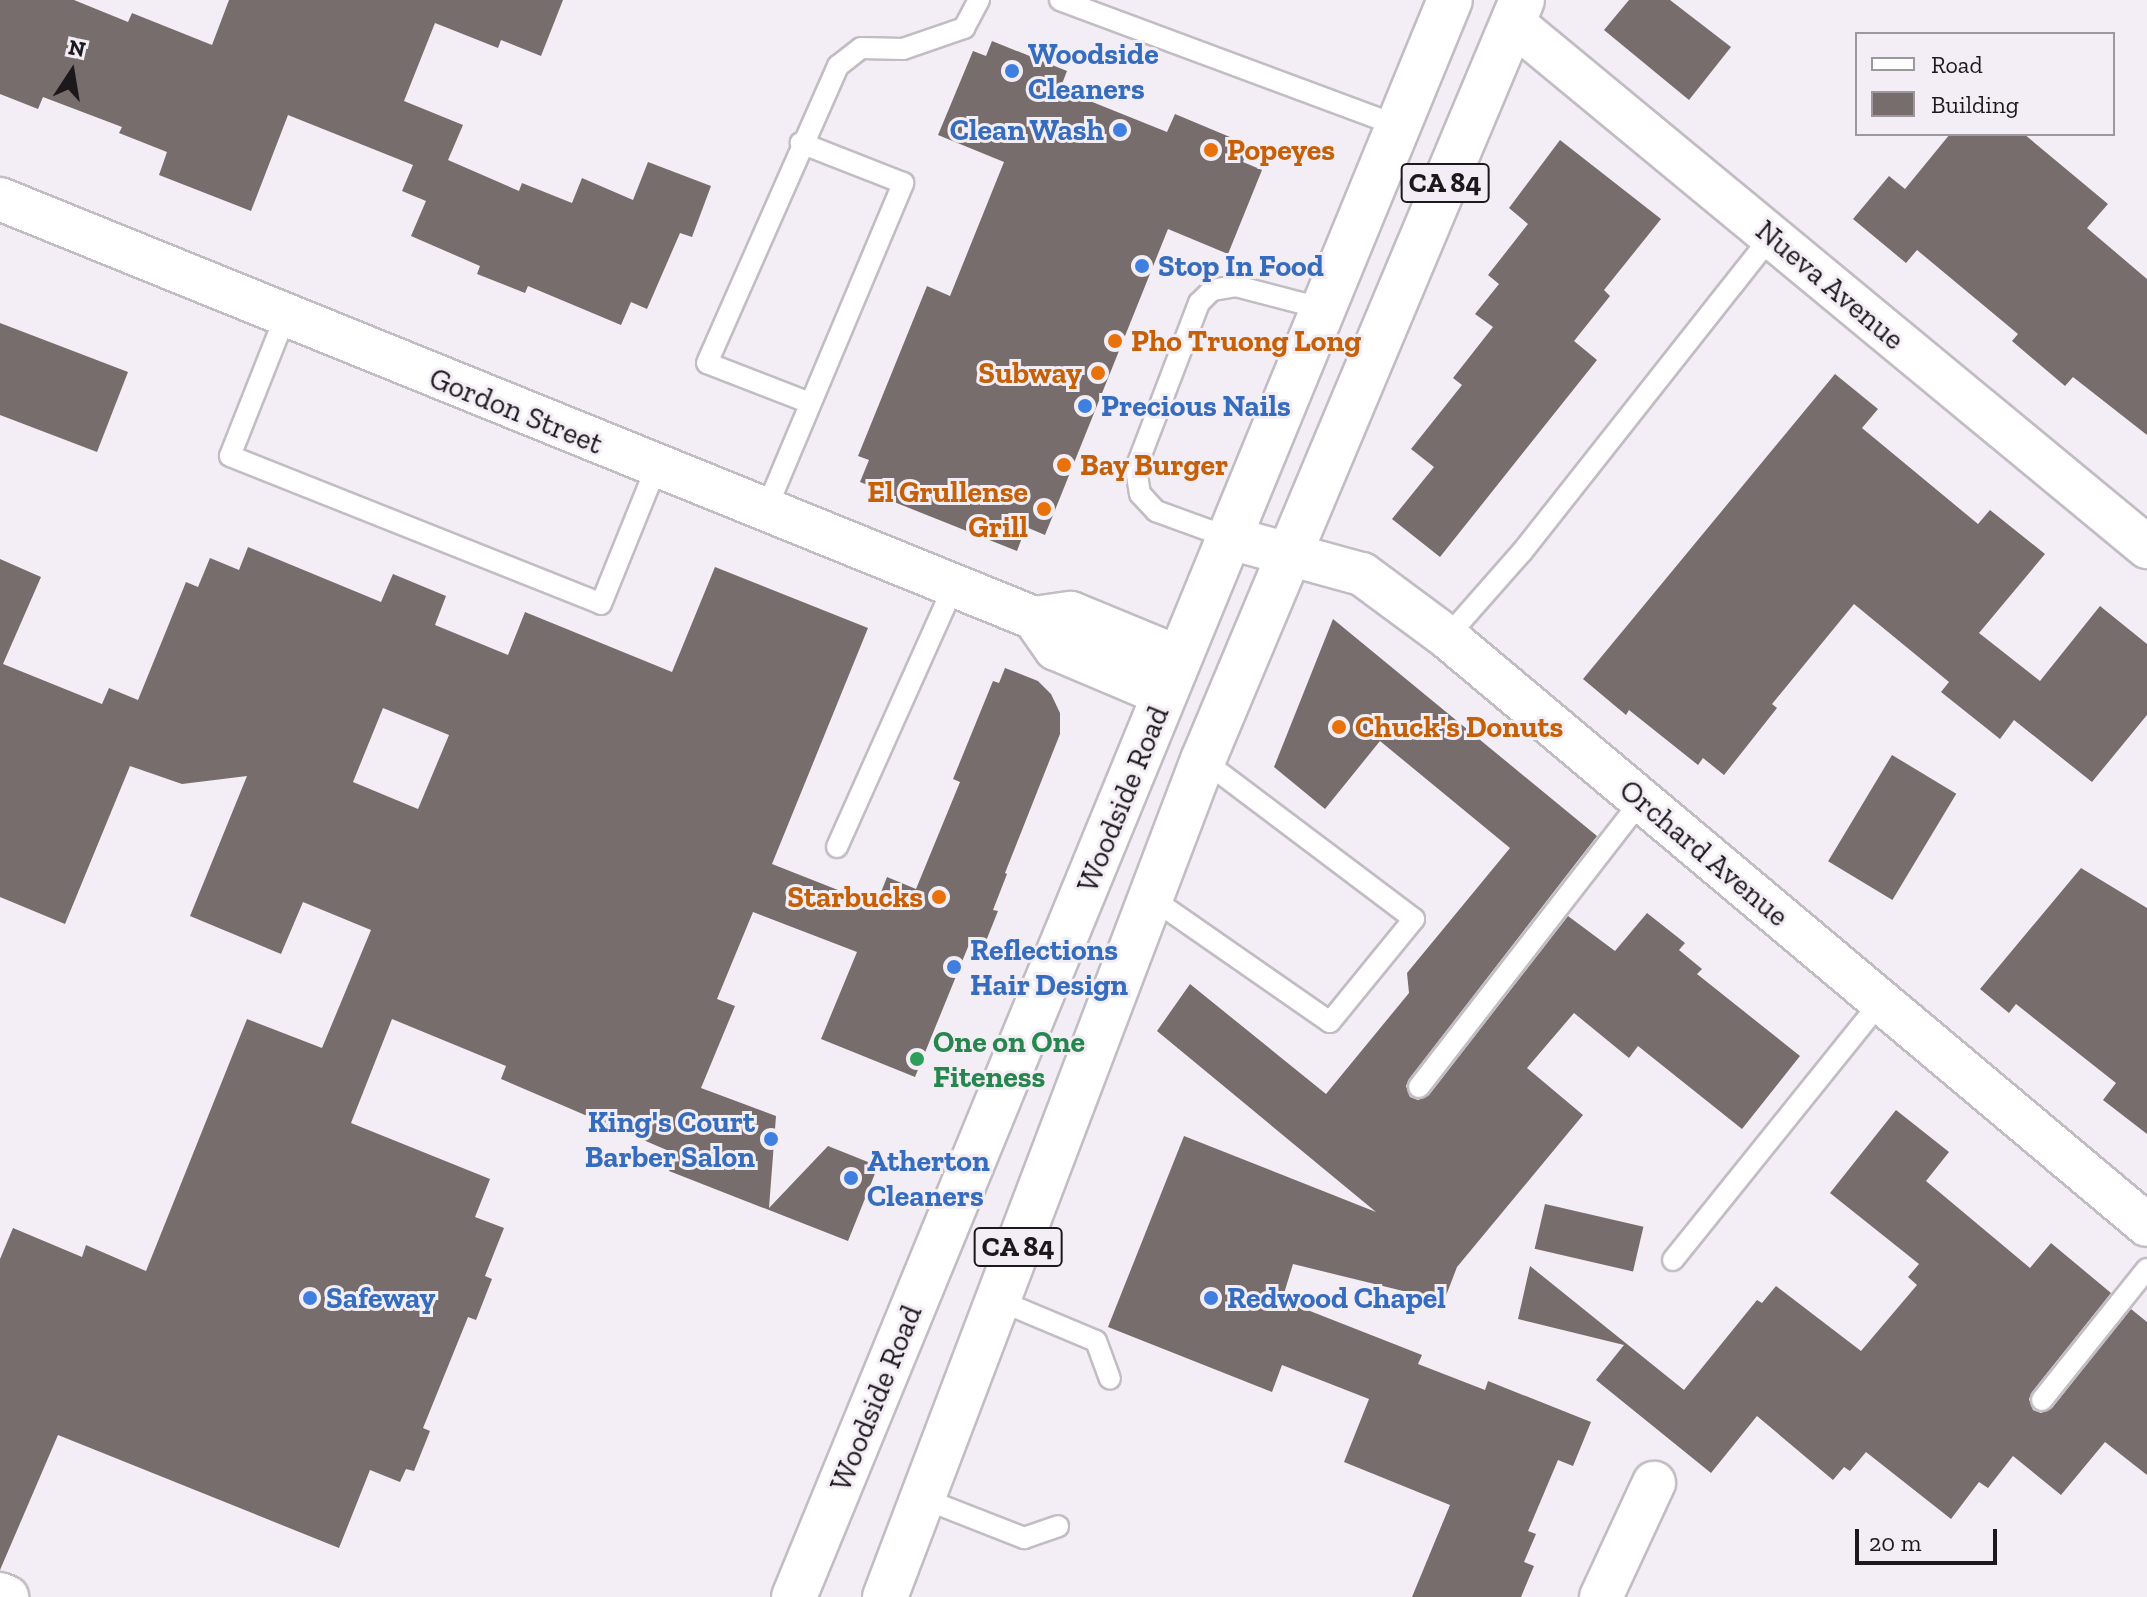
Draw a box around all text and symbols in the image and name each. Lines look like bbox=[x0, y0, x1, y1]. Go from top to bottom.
north arrow bbox=[32, 32, 112, 112]
legend bbox=[1855, 32, 2115, 136]
text: N bbox=[66, 33, 88, 63]
place label: Woodside Cleaners bbox=[1028, 36, 1159, 106]
text: Road bbox=[1931, 50, 1983, 79]
marker: Woodside Cleaners bbox=[1003, 62, 1021, 80]
text: Building bbox=[1931, 90, 2019, 119]
place label: Clean Wash bbox=[949, 112, 1104, 148]
marker: Clean Wash bbox=[1111, 121, 1129, 139]
place label: Popeyes bbox=[1227, 132, 1335, 168]
marker: Popeyes bbox=[1202, 141, 1220, 159]
road number: CA 84 bbox=[1399, 159, 1491, 207]
street label: Nueva Avenue bbox=[1748, 212, 1912, 358]
place label: Stop In Food bbox=[1158, 248, 1324, 284]
marker: Stop In Food bbox=[1133, 257, 1151, 275]
place label: Pho Truong Long bbox=[1131, 323, 1361, 359]
marker: Pho Truong Long bbox=[1106, 332, 1124, 350]
place label: Subway bbox=[978, 355, 1082, 391]
street label: Gordon Street bbox=[424, 360, 608, 462]
marker: Subway bbox=[1089, 364, 1107, 382]
place label: Precious Nails bbox=[1101, 388, 1291, 424]
marker: Precious Nails bbox=[1076, 397, 1094, 415]
place label: Bay Burger bbox=[1080, 447, 1229, 483]
marker: Bay Burger bbox=[1055, 456, 1073, 474]
place label: El Grullense Grill bbox=[867, 474, 1028, 544]
marker: El Grullense Grill bbox=[1035, 500, 1053, 518]
street label: Woodside Road bbox=[1069, 701, 1177, 897]
place label: Chuck's Donuts bbox=[1355, 709, 1563, 745]
marker: Chuck's Donuts bbox=[1330, 718, 1348, 736]
street label: Orchard Avenue bbox=[1612, 772, 1796, 934]
place label: Starbucks bbox=[787, 879, 923, 915]
marker: Starbucks bbox=[930, 888, 948, 906]
place label: Reflections Hair Design bbox=[970, 932, 1129, 1002]
marker: Reflections Hair Design bbox=[945, 958, 963, 976]
place label: One on One Fiteness bbox=[933, 1024, 1085, 1094]
marker: One on One Fiteness bbox=[908, 1050, 926, 1068]
place label: King's Court Barber Salon bbox=[584, 1104, 755, 1174]
marker: King's Court Barber Salon bbox=[762, 1130, 780, 1148]
place label: Atherton Cleaners bbox=[867, 1143, 990, 1214]
marker: Atherton Cleaners bbox=[842, 1169, 860, 1187]
road number: CA 84 bbox=[972, 1223, 1064, 1271]
place label: Safeway bbox=[326, 1280, 435, 1316]
place label: Redwood Chapel bbox=[1227, 1280, 1446, 1316]
marker: Safeway bbox=[301, 1289, 319, 1307]
marker: Redwood Chapel bbox=[1202, 1289, 1220, 1307]
street label: Woodside Road bbox=[822, 1300, 930, 1496]
scale bar bbox=[1859, 1513, 2001, 1563]
text: 20 m bbox=[1869, 1528, 1921, 1557]

